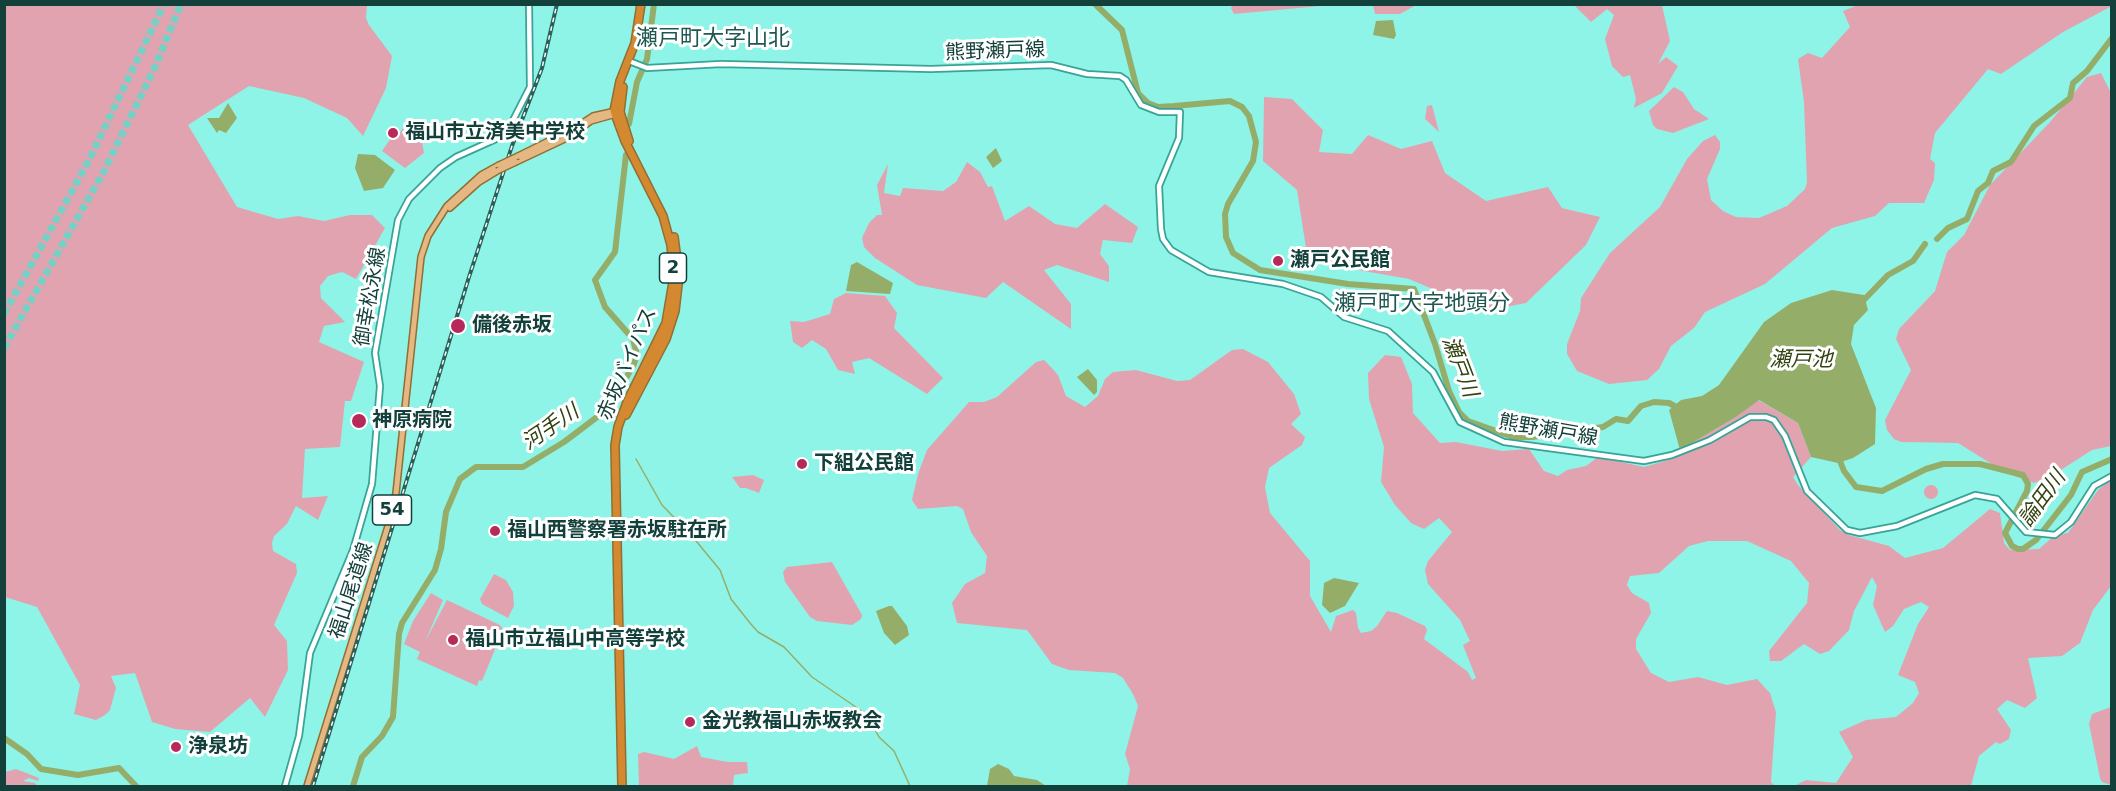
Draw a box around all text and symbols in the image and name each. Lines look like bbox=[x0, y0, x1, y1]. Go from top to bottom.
district label: 瀬戸町大字山北 bbox=[636, 26, 790, 52]
street label: 熊野瀬戸線 bbox=[945, 38, 1045, 66]
place label: 福山市立済美中学校 bbox=[405, 121, 585, 145]
marker: 福山市立済美中学校 bbox=[386, 126, 400, 140]
street label: 御幸松永線 bbox=[350, 246, 392, 348]
place label: 瀬戸公民館 bbox=[1290, 249, 1390, 273]
road number: 2 bbox=[660, 253, 686, 283]
marker: 瀬戸公民館 bbox=[1271, 254, 1285, 268]
district label: 瀬戸町大字地頭分 bbox=[1334, 291, 1510, 317]
street label: 赤坂バイパス bbox=[594, 304, 662, 424]
place label: 備後赤坂 bbox=[472, 314, 552, 338]
marker: 備後赤坂 bbox=[449, 317, 467, 335]
water label: 瀬戸川 bbox=[1436, 333, 1482, 401]
water label: 瀬戸池 bbox=[1770, 348, 1832, 374]
water label: 河手川 bbox=[518, 400, 584, 456]
place label: 神原病院 bbox=[372, 409, 452, 433]
street label: 熊野瀬戸線 bbox=[1497, 410, 1599, 452]
marker: 神原病院 bbox=[350, 412, 368, 430]
place label: 下組公民館 bbox=[814, 452, 914, 476]
marker: 下組公民館 bbox=[795, 457, 809, 471]
water label: 論田川 bbox=[2014, 466, 2072, 532]
road number: 54 bbox=[372, 495, 412, 525]
place label: 福山西警察署赤坂駐在所 bbox=[507, 519, 727, 543]
marker: 福山西警察署赤坂駐在所 bbox=[488, 524, 502, 538]
street label: 福山尾道線 bbox=[325, 540, 379, 642]
place label: 福山市立福山中高等学校 bbox=[465, 628, 685, 652]
marker: 福山市立福山中高等学校 bbox=[446, 633, 460, 647]
place label: 金光教福山赤坂教会 bbox=[702, 710, 882, 734]
marker: 金光教福山赤坂教会 bbox=[683, 715, 697, 729]
place label: 浄泉坊 bbox=[188, 735, 248, 759]
marker: 浄泉坊 bbox=[169, 740, 183, 754]

